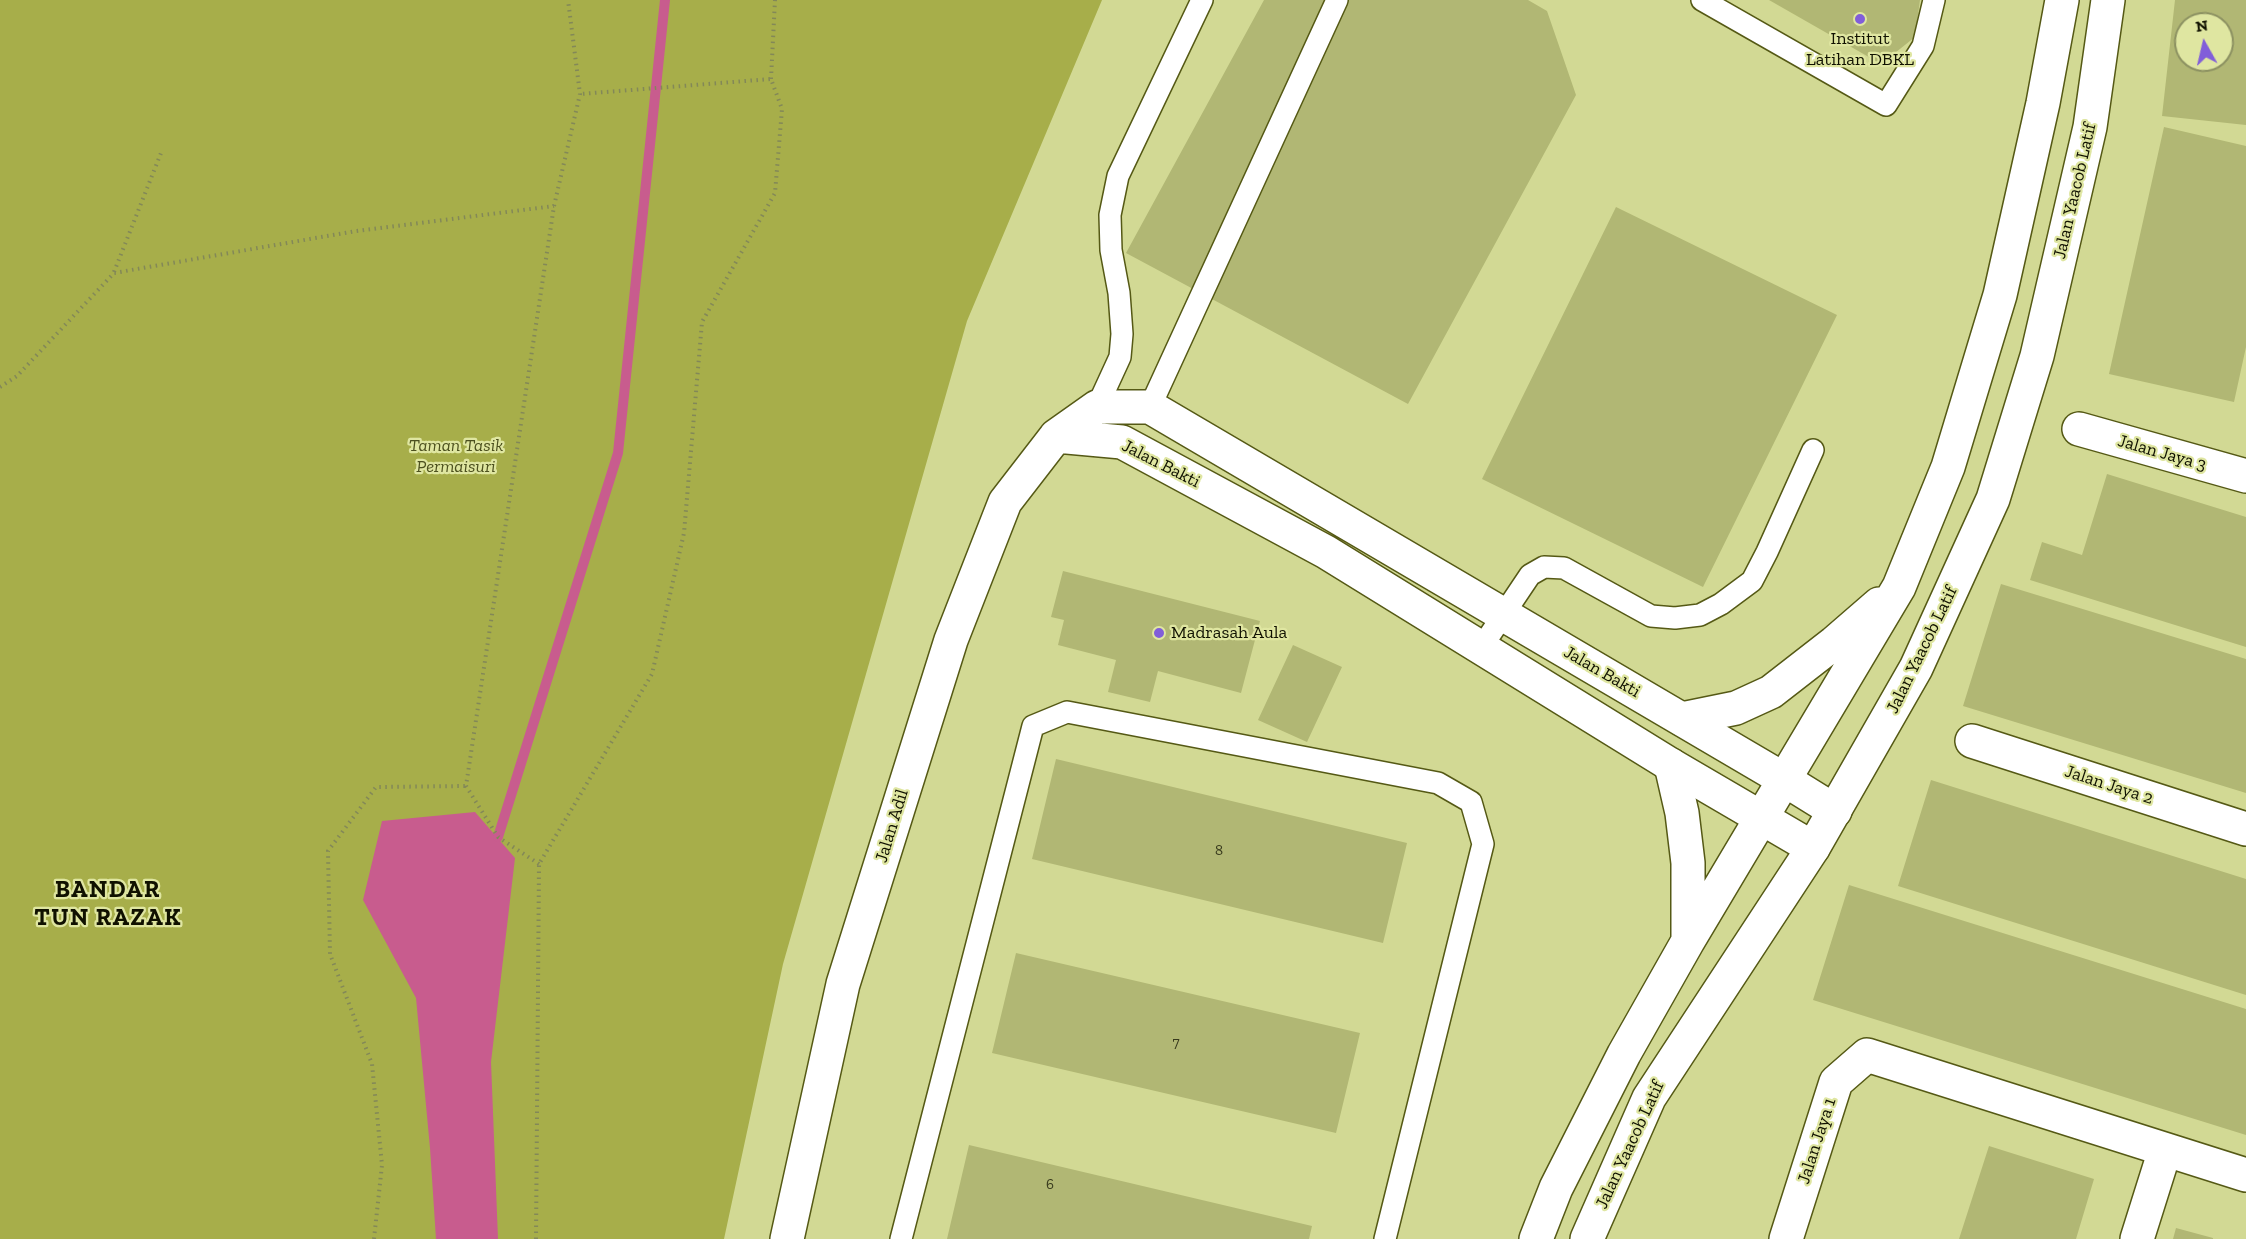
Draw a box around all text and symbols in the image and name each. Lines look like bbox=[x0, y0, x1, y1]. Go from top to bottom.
marker: Institut Latihan DBKL bbox=[1853, 12, 1867, 26]
north arrow bbox=[2174, 12, 2234, 72]
text: N bbox=[2194, 15, 2209, 36]
place label: Institut Latihan DBKL bbox=[1806, 28, 1914, 70]
street label: Jalan Yaacob Latif bbox=[2049, 121, 2101, 261]
street label: Jalan Jaya 3 bbox=[2115, 430, 2209, 476]
park label: Taman Tasik Permaisuri bbox=[409, 435, 503, 478]
street label: Jalan Bakti bbox=[1118, 435, 1204, 493]
street label: Jalan Yaacob Latif bbox=[1882, 583, 1962, 717]
place label: Madrasah Aula bbox=[1171, 622, 1287, 644]
marker: Madrasah Aula bbox=[1152, 626, 1166, 640]
street label: Jalan Bakti bbox=[1560, 641, 1644, 703]
street label: Jalan Jaya 2 bbox=[2062, 761, 2156, 809]
street label: Jalan Adil bbox=[871, 787, 913, 865]
house number: 8 bbox=[1215, 842, 1223, 860]
district label: BANDAR TUN RAZAK bbox=[34, 876, 182, 932]
house number: 7 bbox=[1172, 1034, 1180, 1052]
street label: Jalan Yaacob Latif bbox=[1591, 1078, 1669, 1212]
street label: Jalan Jaya 1 bbox=[1793, 1095, 1841, 1187]
house number: 6 bbox=[1046, 1176, 1054, 1194]

